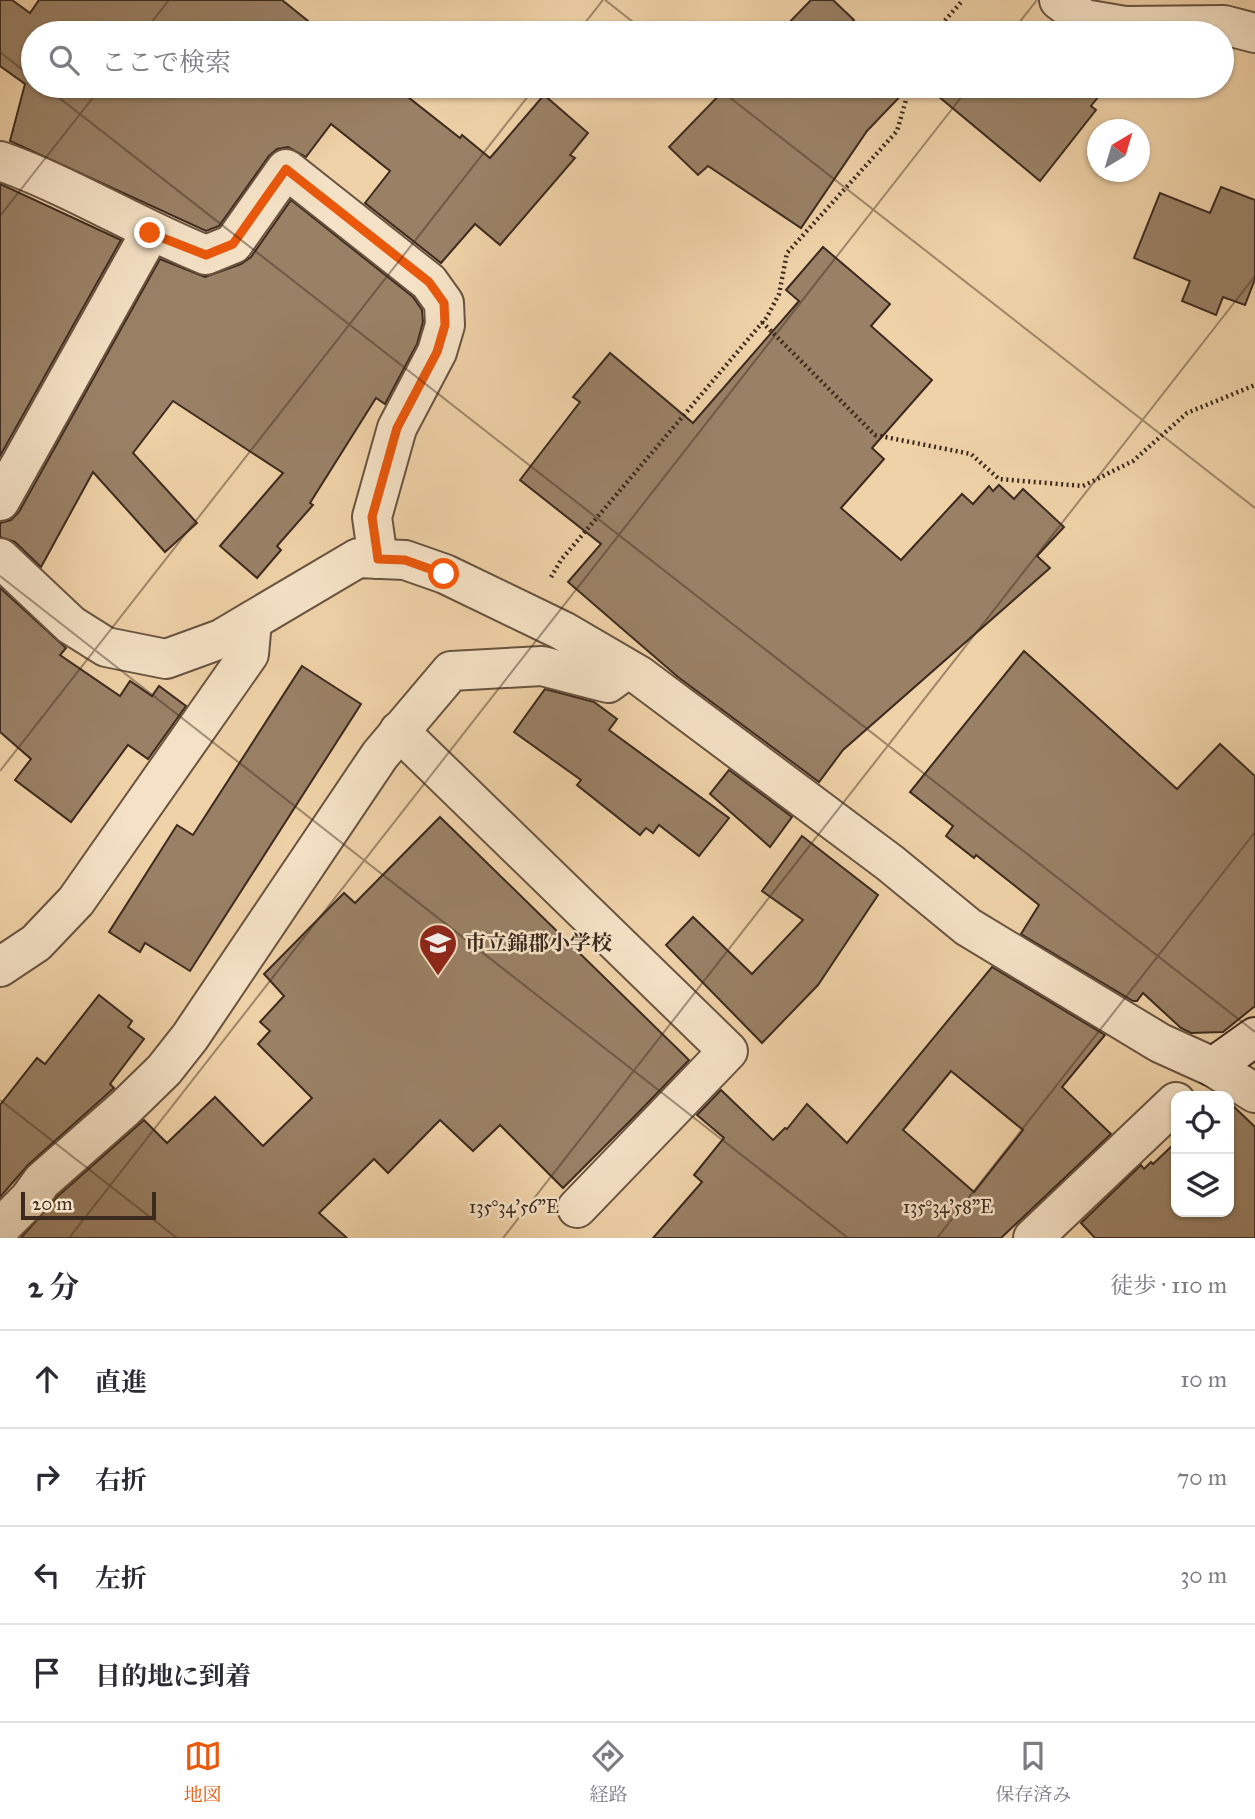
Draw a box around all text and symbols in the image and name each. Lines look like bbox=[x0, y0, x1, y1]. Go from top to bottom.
search box bbox=[21, 21, 1234, 98]
icon: search bbox=[45, 41, 83, 79]
text: ここで検索 bbox=[101, 46, 231, 78]
north arrow bbox=[1087, 119, 1150, 182]
route end bbox=[134, 217, 165, 248]
route start bbox=[428, 558, 459, 589]
school or university icon: 市立錦郡小学校 bbox=[417, 922, 459, 977]
place label: 市立錦郡小学校 bbox=[465, 930, 612, 956]
map controls bbox=[1171, 1091, 1234, 1217]
button: locate bbox=[1171, 1091, 1234, 1154]
button: layers bbox=[1171, 1154, 1234, 1217]
scale bar bbox=[21, 1189, 156, 1221]
text: 20 m bbox=[32, 1192, 73, 1215]
text: 135°34'56"E bbox=[469, 1196, 559, 1218]
text: 135°34'58"E bbox=[903, 1196, 993, 1218]
text: 2 分 bbox=[28, 1269, 79, 1305]
text: 徒歩 · 110 m bbox=[1110, 1271, 1227, 1299]
icon: ahead bbox=[28, 1360, 66, 1398]
text: 10 m bbox=[1180, 1365, 1227, 1393]
text: 直進 bbox=[95, 1366, 147, 1398]
icon: right bbox=[28, 1458, 66, 1496]
text: 70 m bbox=[1177, 1463, 1227, 1491]
text: 右折 bbox=[95, 1464, 147, 1496]
icon: left bbox=[28, 1556, 66, 1594]
text: 30 m bbox=[1180, 1561, 1227, 1589]
text: 左折 bbox=[95, 1562, 147, 1594]
icon: arrive bbox=[28, 1654, 66, 1692]
text: 目的地に到着 bbox=[95, 1660, 251, 1692]
tab: 地図 bbox=[184, 1737, 222, 1806]
tab: 経路 bbox=[589, 1737, 627, 1806]
tab: 保存済み bbox=[995, 1737, 1071, 1806]

